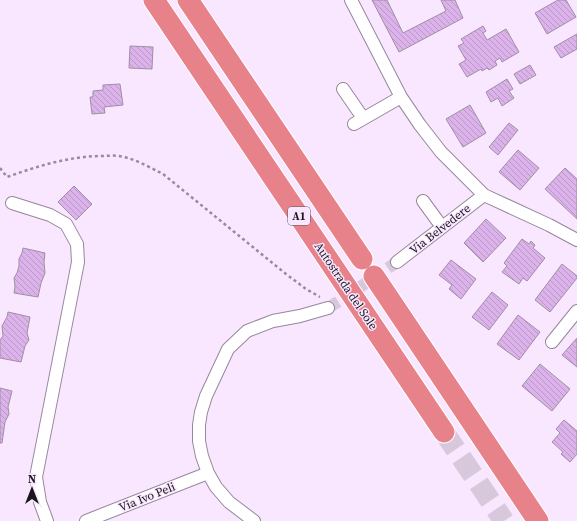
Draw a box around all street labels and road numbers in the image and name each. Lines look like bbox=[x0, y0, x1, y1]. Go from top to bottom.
street label: Via Belvedere bbox=[406, 200, 474, 258]
road number: A1 bbox=[288, 207, 310, 225]
street label: Autostrada del Sole bbox=[311, 239, 381, 333]
street label: Via Ivo Peli bbox=[116, 478, 178, 516]

